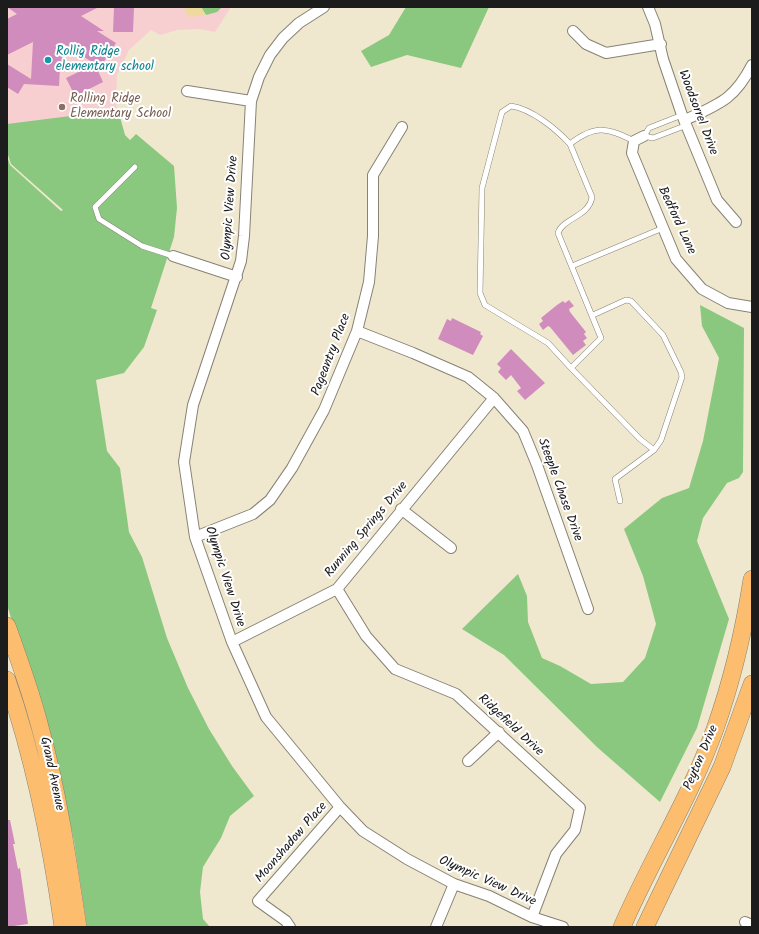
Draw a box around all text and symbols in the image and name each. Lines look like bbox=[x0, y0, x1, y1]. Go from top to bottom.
place label: Rollig Ridge elementary school bbox=[56, 45, 154, 76]
marker: Rollig Ridge elementary school bbox=[43, 55, 53, 65]
street label: Woodsorrel Drive bbox=[674, 68, 720, 158]
place label: Rolling Ridge Elementary School bbox=[70, 92, 171, 123]
marker: Rolling Ridge Elementary School bbox=[57, 102, 67, 112]
street label: Olympic View Drive bbox=[220, 155, 242, 261]
street label: Bedford Lane bbox=[653, 184, 699, 258]
street label: Pageantry Place bbox=[309, 312, 355, 398]
street label: Steeple Chase Drive bbox=[533, 436, 585, 544]
street label: Running Springs Drive bbox=[322, 479, 412, 581]
street label: Olympic View Drive bbox=[200, 525, 248, 629]
street label: Ridgefield Drive bbox=[474, 692, 546, 760]
street label: Peyton Drive bbox=[681, 723, 723, 793]
street label: Grand Avenue bbox=[36, 736, 66, 812]
street label: Moonshadow Place bbox=[253, 799, 331, 887]
street label: Olympic View Drive bbox=[436, 854, 538, 910]

